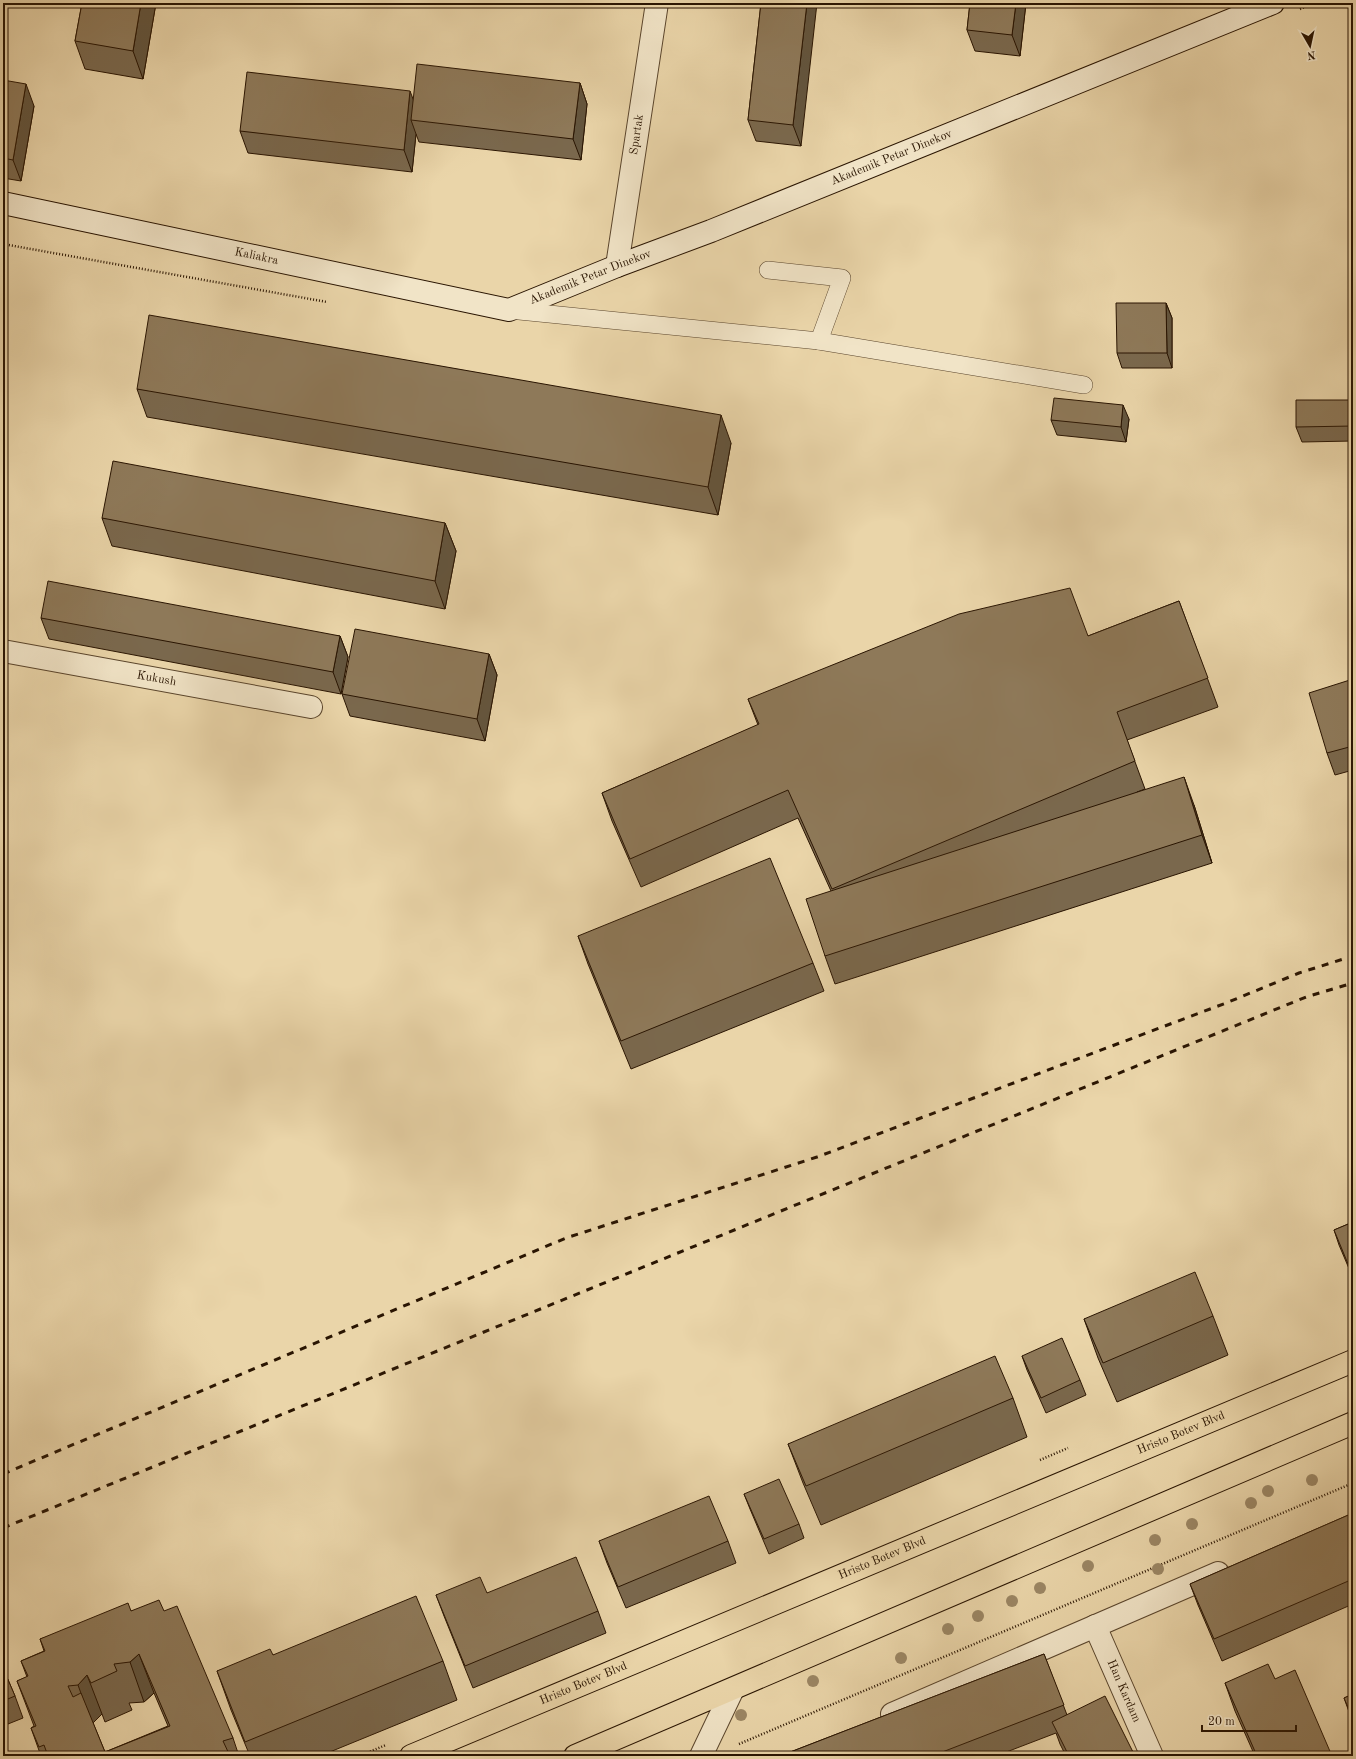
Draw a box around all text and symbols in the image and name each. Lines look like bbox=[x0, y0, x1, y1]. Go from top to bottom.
north arrow bbox=[1290, 26, 1330, 66]
text: N bbox=[1306, 48, 1316, 61]
street label: Spartak bbox=[628, 113, 646, 156]
street label: Akademik Petar Dinekov bbox=[829, 128, 955, 188]
street label: Kaliakra bbox=[233, 246, 279, 267]
street label: Akademik Petar Dinekov bbox=[528, 248, 654, 307]
street label: Kukush bbox=[136, 669, 178, 688]
street label: Hristo Botev Blvd bbox=[1136, 1409, 1227, 1457]
street label: Hristo Botev Blvd bbox=[837, 1535, 928, 1582]
street label: Han Kardam bbox=[1105, 1658, 1143, 1725]
street label: Hristo Botev Blvd bbox=[538, 1660, 629, 1707]
scale bar bbox=[1202, 1707, 1296, 1733]
text: 20 m bbox=[1208, 1716, 1235, 1728]

